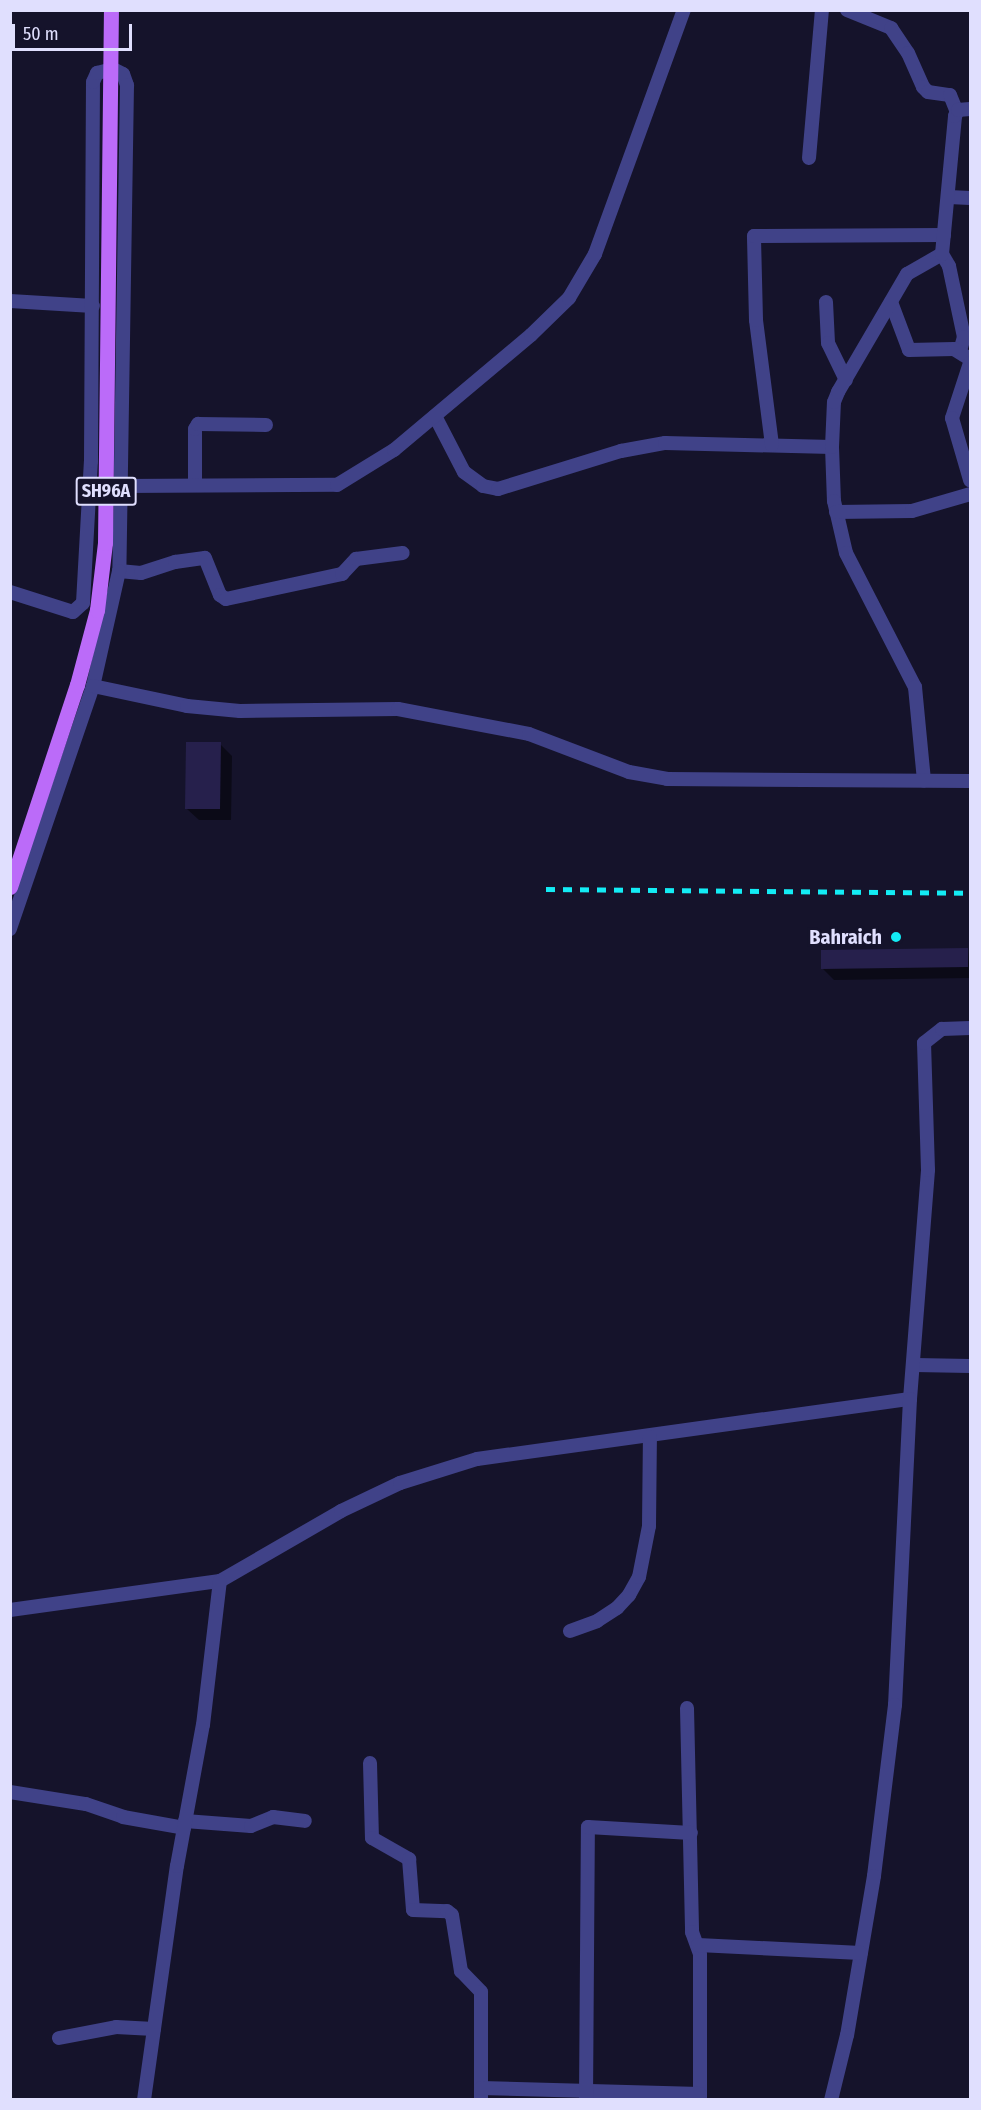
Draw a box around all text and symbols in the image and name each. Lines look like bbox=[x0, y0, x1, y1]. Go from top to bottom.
scale bar bbox=[15, 12, 135, 50]
text: 50 m bbox=[23, 23, 59, 45]
road number: SH96A bbox=[74, 476, 138, 506]
place label: Bahraich bbox=[809, 925, 882, 949]
marker: Bahraich bbox=[887, 928, 905, 946]

